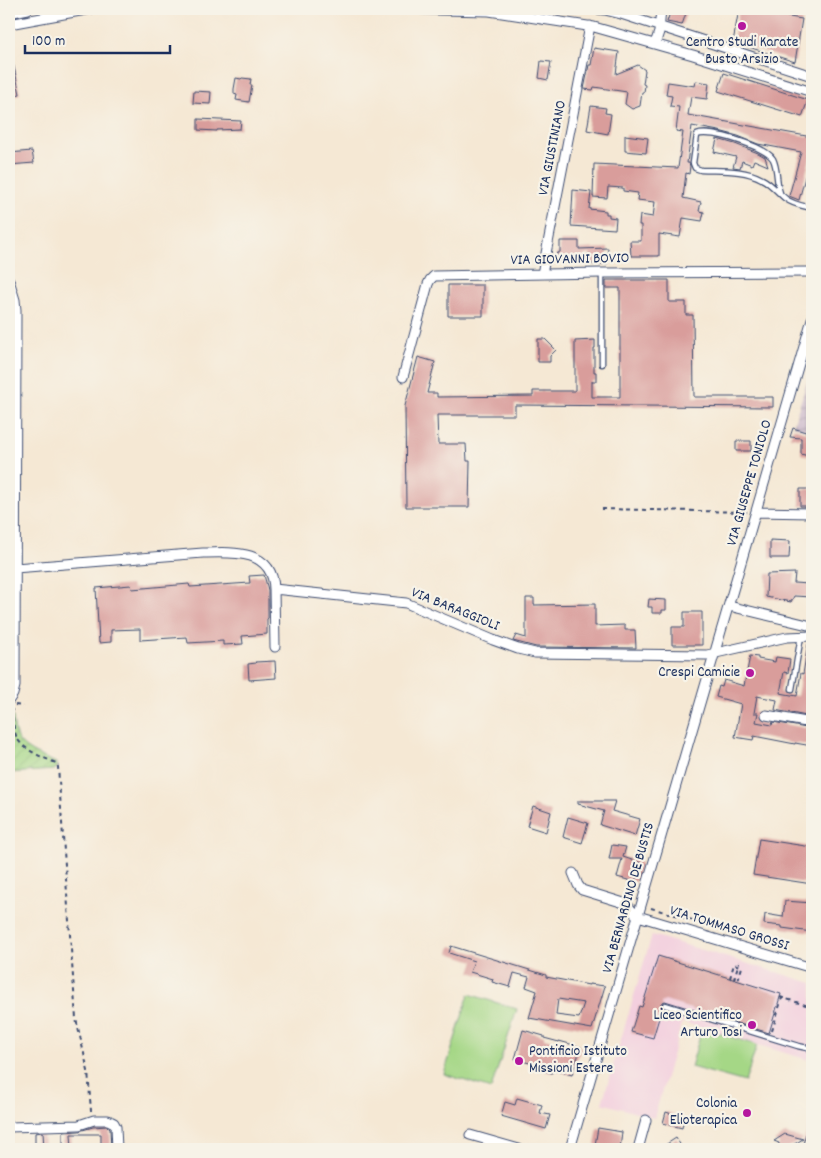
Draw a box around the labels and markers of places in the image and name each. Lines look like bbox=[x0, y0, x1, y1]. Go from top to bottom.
marker: Centro Studi Karate Busto Arsizio bbox=[736, 20, 748, 32]
place label: Centro Studi Karate Busto Arsizio bbox=[686, 32, 799, 71]
place label: Crespi Camicie bbox=[658, 662, 740, 684]
marker: Crespi Camicie bbox=[744, 667, 756, 679]
place label: Liceo Scientifico Arturo Tosi bbox=[654, 1005, 742, 1044]
marker: Liceo Scientifico Arturo Tosi bbox=[746, 1019, 758, 1031]
place label: Pontificio Istituto Missioni Estere bbox=[529, 1041, 627, 1080]
marker: Pontificio Istituto Missioni Estere bbox=[513, 1055, 525, 1067]
place label: Colonia Elioterapica bbox=[670, 1093, 738, 1132]
marker: Colonia Elioterapica bbox=[741, 1107, 753, 1119]

